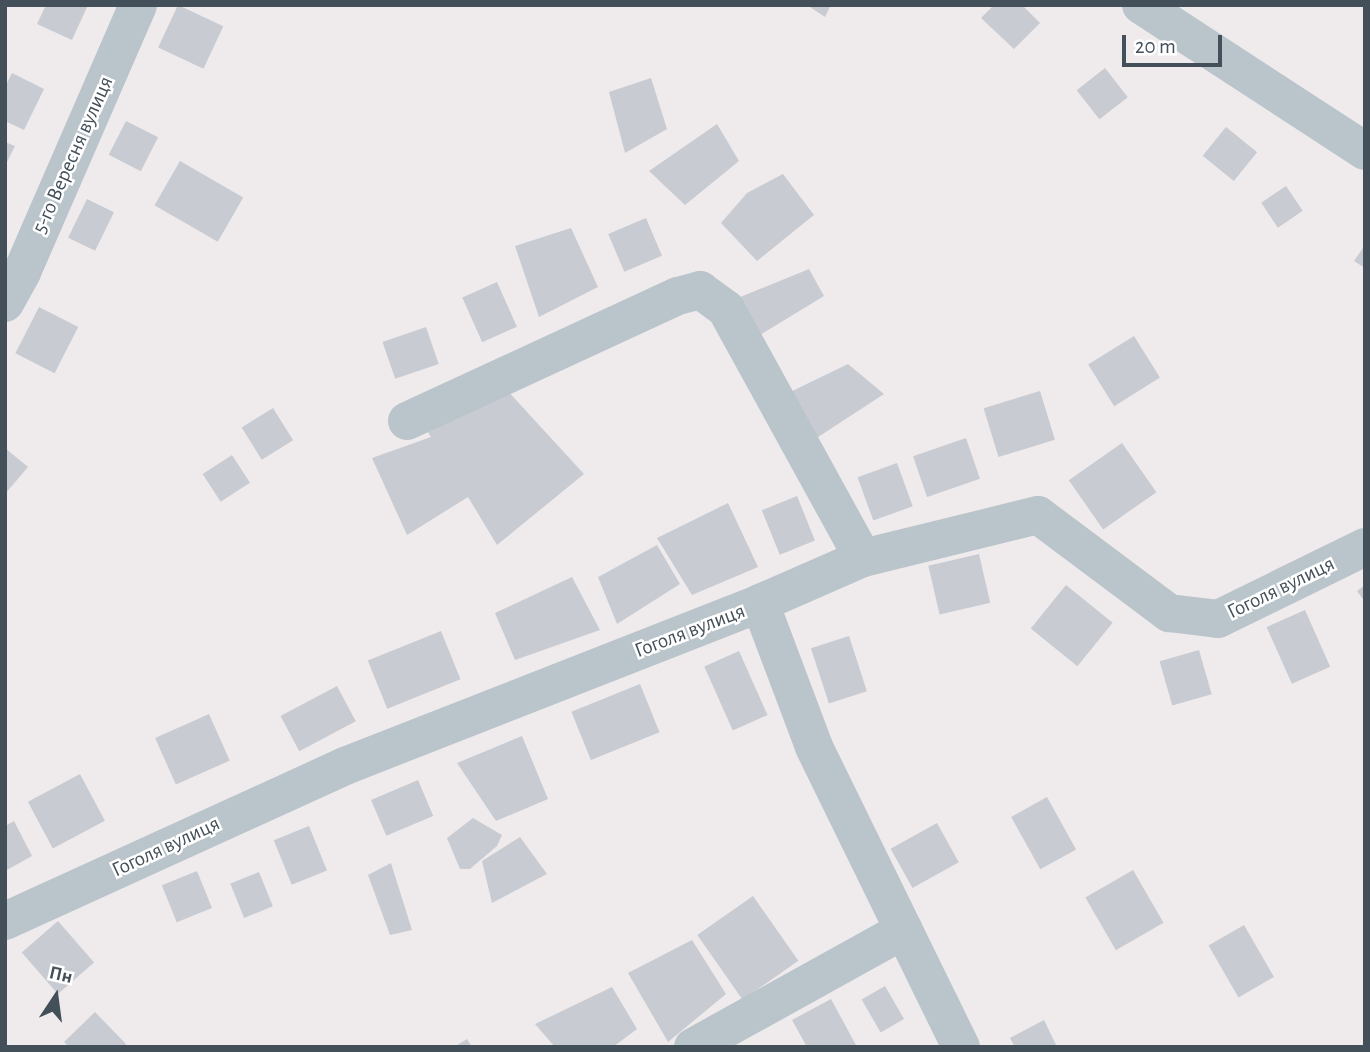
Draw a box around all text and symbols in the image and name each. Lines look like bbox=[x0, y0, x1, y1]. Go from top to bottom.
scale bar bbox=[1125, 21, 1225, 65]
text: 20 m bbox=[1135, 36, 1176, 57]
street label: 5-го Вересня вулиця bbox=[27, 72, 119, 238]
street label: Гоголя вулиця bbox=[1223, 551, 1339, 625]
street label: Гоголя вулиця bbox=[631, 598, 749, 664]
street label: Гоголя вулиця bbox=[108, 811, 224, 883]
north arrow bbox=[21, 961, 91, 1031]
text: Пн bbox=[47, 963, 74, 987]

